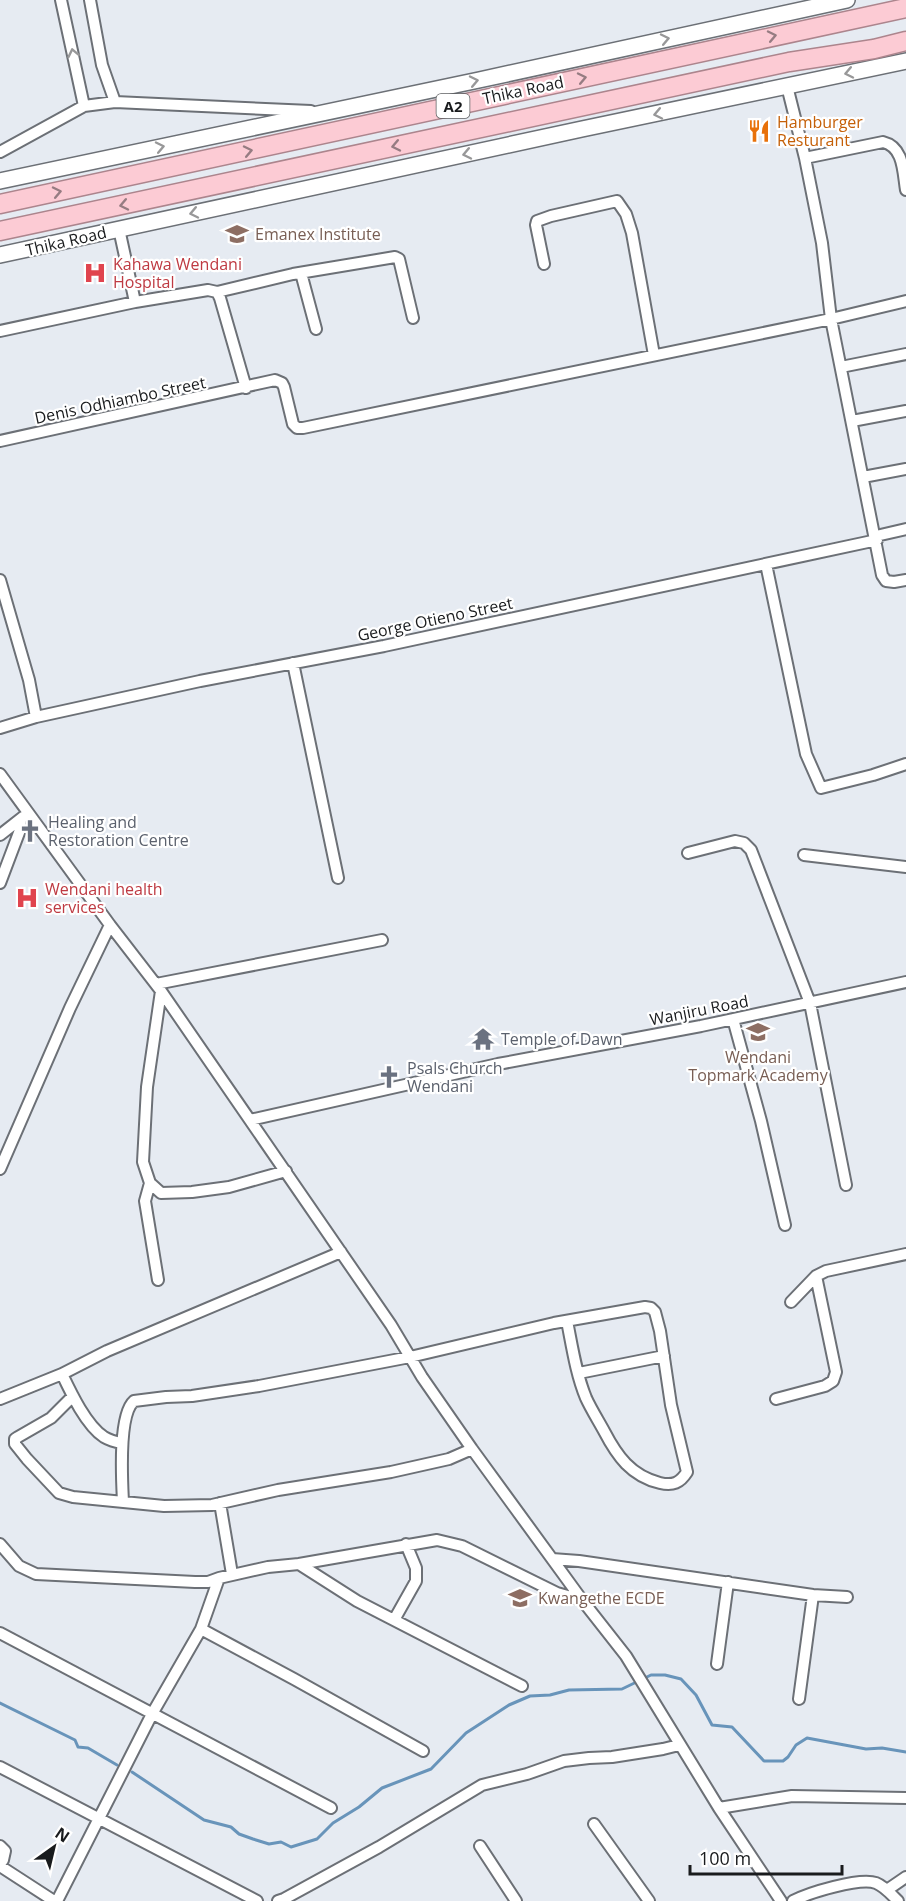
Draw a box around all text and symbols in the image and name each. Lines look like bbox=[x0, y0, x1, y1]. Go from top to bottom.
one-way arrow bbox=[767, 30, 777, 43]
one-way arrow bbox=[659, 34, 669, 47]
one-way arrow bbox=[67, 48, 80, 58]
one-way arrow bbox=[844, 66, 854, 79]
street label: Thika Road bbox=[480, 71, 566, 109]
one-way arrow bbox=[577, 72, 587, 85]
one-way arrow bbox=[469, 75, 479, 88]
road number: A2 bbox=[436, 94, 470, 118]
one-way arrow bbox=[653, 107, 663, 120]
place label: Hamburger Resturant bbox=[777, 111, 863, 151]
restaurant icon: Hamburger Resturant bbox=[746, 118, 772, 144]
one-way arrow bbox=[392, 138, 402, 151]
one-way arrow bbox=[155, 141, 165, 154]
one-way arrow bbox=[242, 145, 252, 158]
one-way arrow bbox=[463, 147, 473, 160]
one-way arrow bbox=[52, 186, 62, 199]
one-way arrow bbox=[119, 197, 129, 210]
one-way arrow bbox=[190, 205, 200, 218]
street label: Thika Road bbox=[23, 221, 109, 261]
school or university icon: Emanex Institute bbox=[224, 221, 250, 247]
place label: Emanex Institute bbox=[255, 223, 381, 245]
place label: Kahawa Wendani Hospital bbox=[113, 253, 242, 293]
hospital icon: Kahawa Wendani Hospital bbox=[82, 260, 108, 286]
street label: Denis Odhiambo Street bbox=[32, 371, 208, 429]
street label: George Otieno Street bbox=[355, 592, 515, 646]
place label: Healing and Restoration Centre bbox=[48, 811, 189, 851]
church icon: Healing and Restoration Centre bbox=[17, 818, 43, 844]
place label: Wendani health services bbox=[45, 878, 163, 918]
hospital icon: Wendani health services bbox=[14, 885, 40, 911]
street label: Wanjiru Road bbox=[648, 990, 750, 1030]
school or university icon: Wendani Topmark Academy bbox=[745, 1019, 771, 1045]
temple icon: Temple of Dawn bbox=[470, 1026, 496, 1052]
place label: Temple of Dawn bbox=[501, 1028, 622, 1050]
place label: Wendani Topmark Academy bbox=[688, 1046, 829, 1086]
place label: Psals Church Wendani bbox=[407, 1057, 503, 1097]
church icon: Psals Church Wendani bbox=[376, 1064, 402, 1090]
school or university icon: Kwangethe ECDE bbox=[507, 1585, 533, 1611]
place label: Kwangethe ECDE bbox=[538, 1587, 665, 1609]
north arrow bbox=[24, 1817, 84, 1877]
text: N bbox=[51, 1822, 74, 1847]
scale bar bbox=[690, 1838, 842, 1876]
text: 100 m bbox=[699, 1846, 751, 1870]

